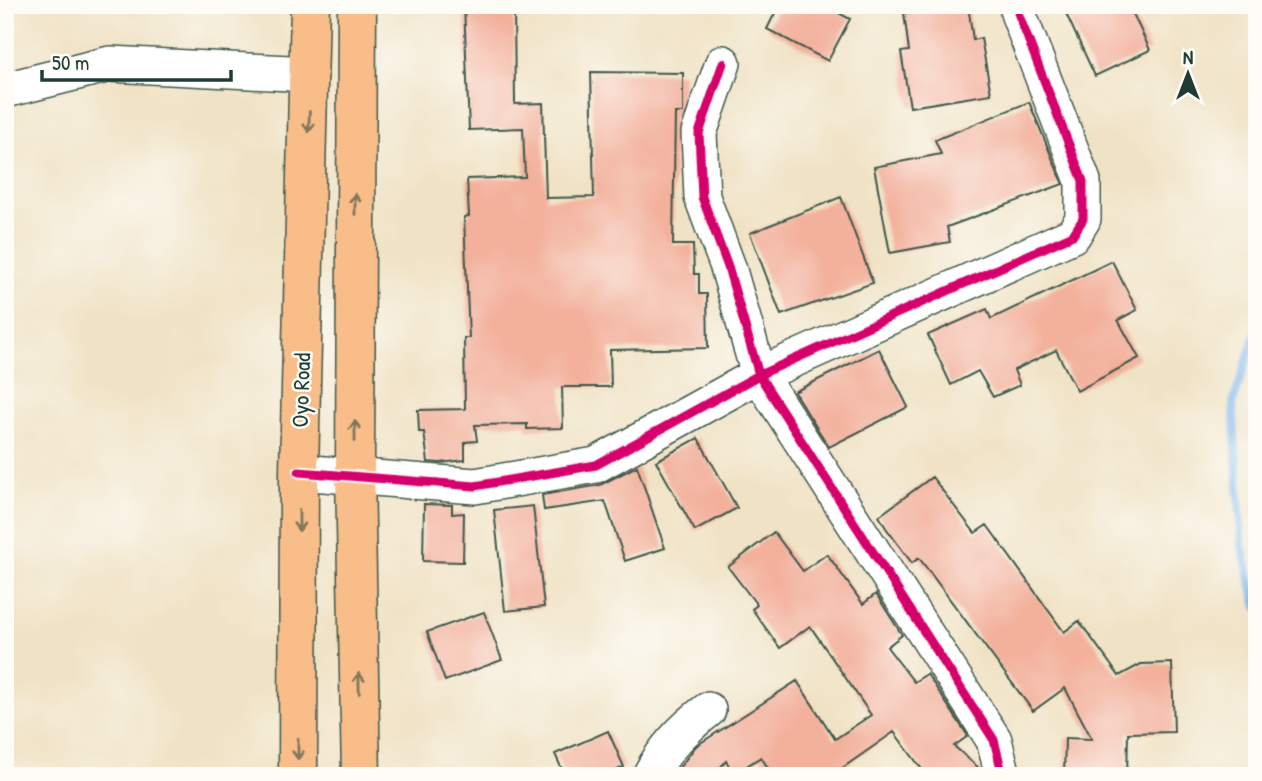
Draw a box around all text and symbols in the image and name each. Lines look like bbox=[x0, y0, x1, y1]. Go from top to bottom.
scale bar bbox=[42, 38, 231, 82]
north arrow bbox=[1154, 38, 1224, 108]
text: N bbox=[1183, 44, 1193, 70]
text: 50 m bbox=[52, 48, 89, 77]
one-way arrow bbox=[302, 111, 316, 134]
one-way arrow bbox=[348, 192, 362, 215]
street label: Oyo Road bbox=[284, 352, 317, 428]
one-way arrow bbox=[348, 420, 362, 443]
one-way arrow bbox=[292, 510, 306, 533]
one-way arrow bbox=[352, 672, 366, 695]
one-way arrow bbox=[291, 737, 305, 760]

